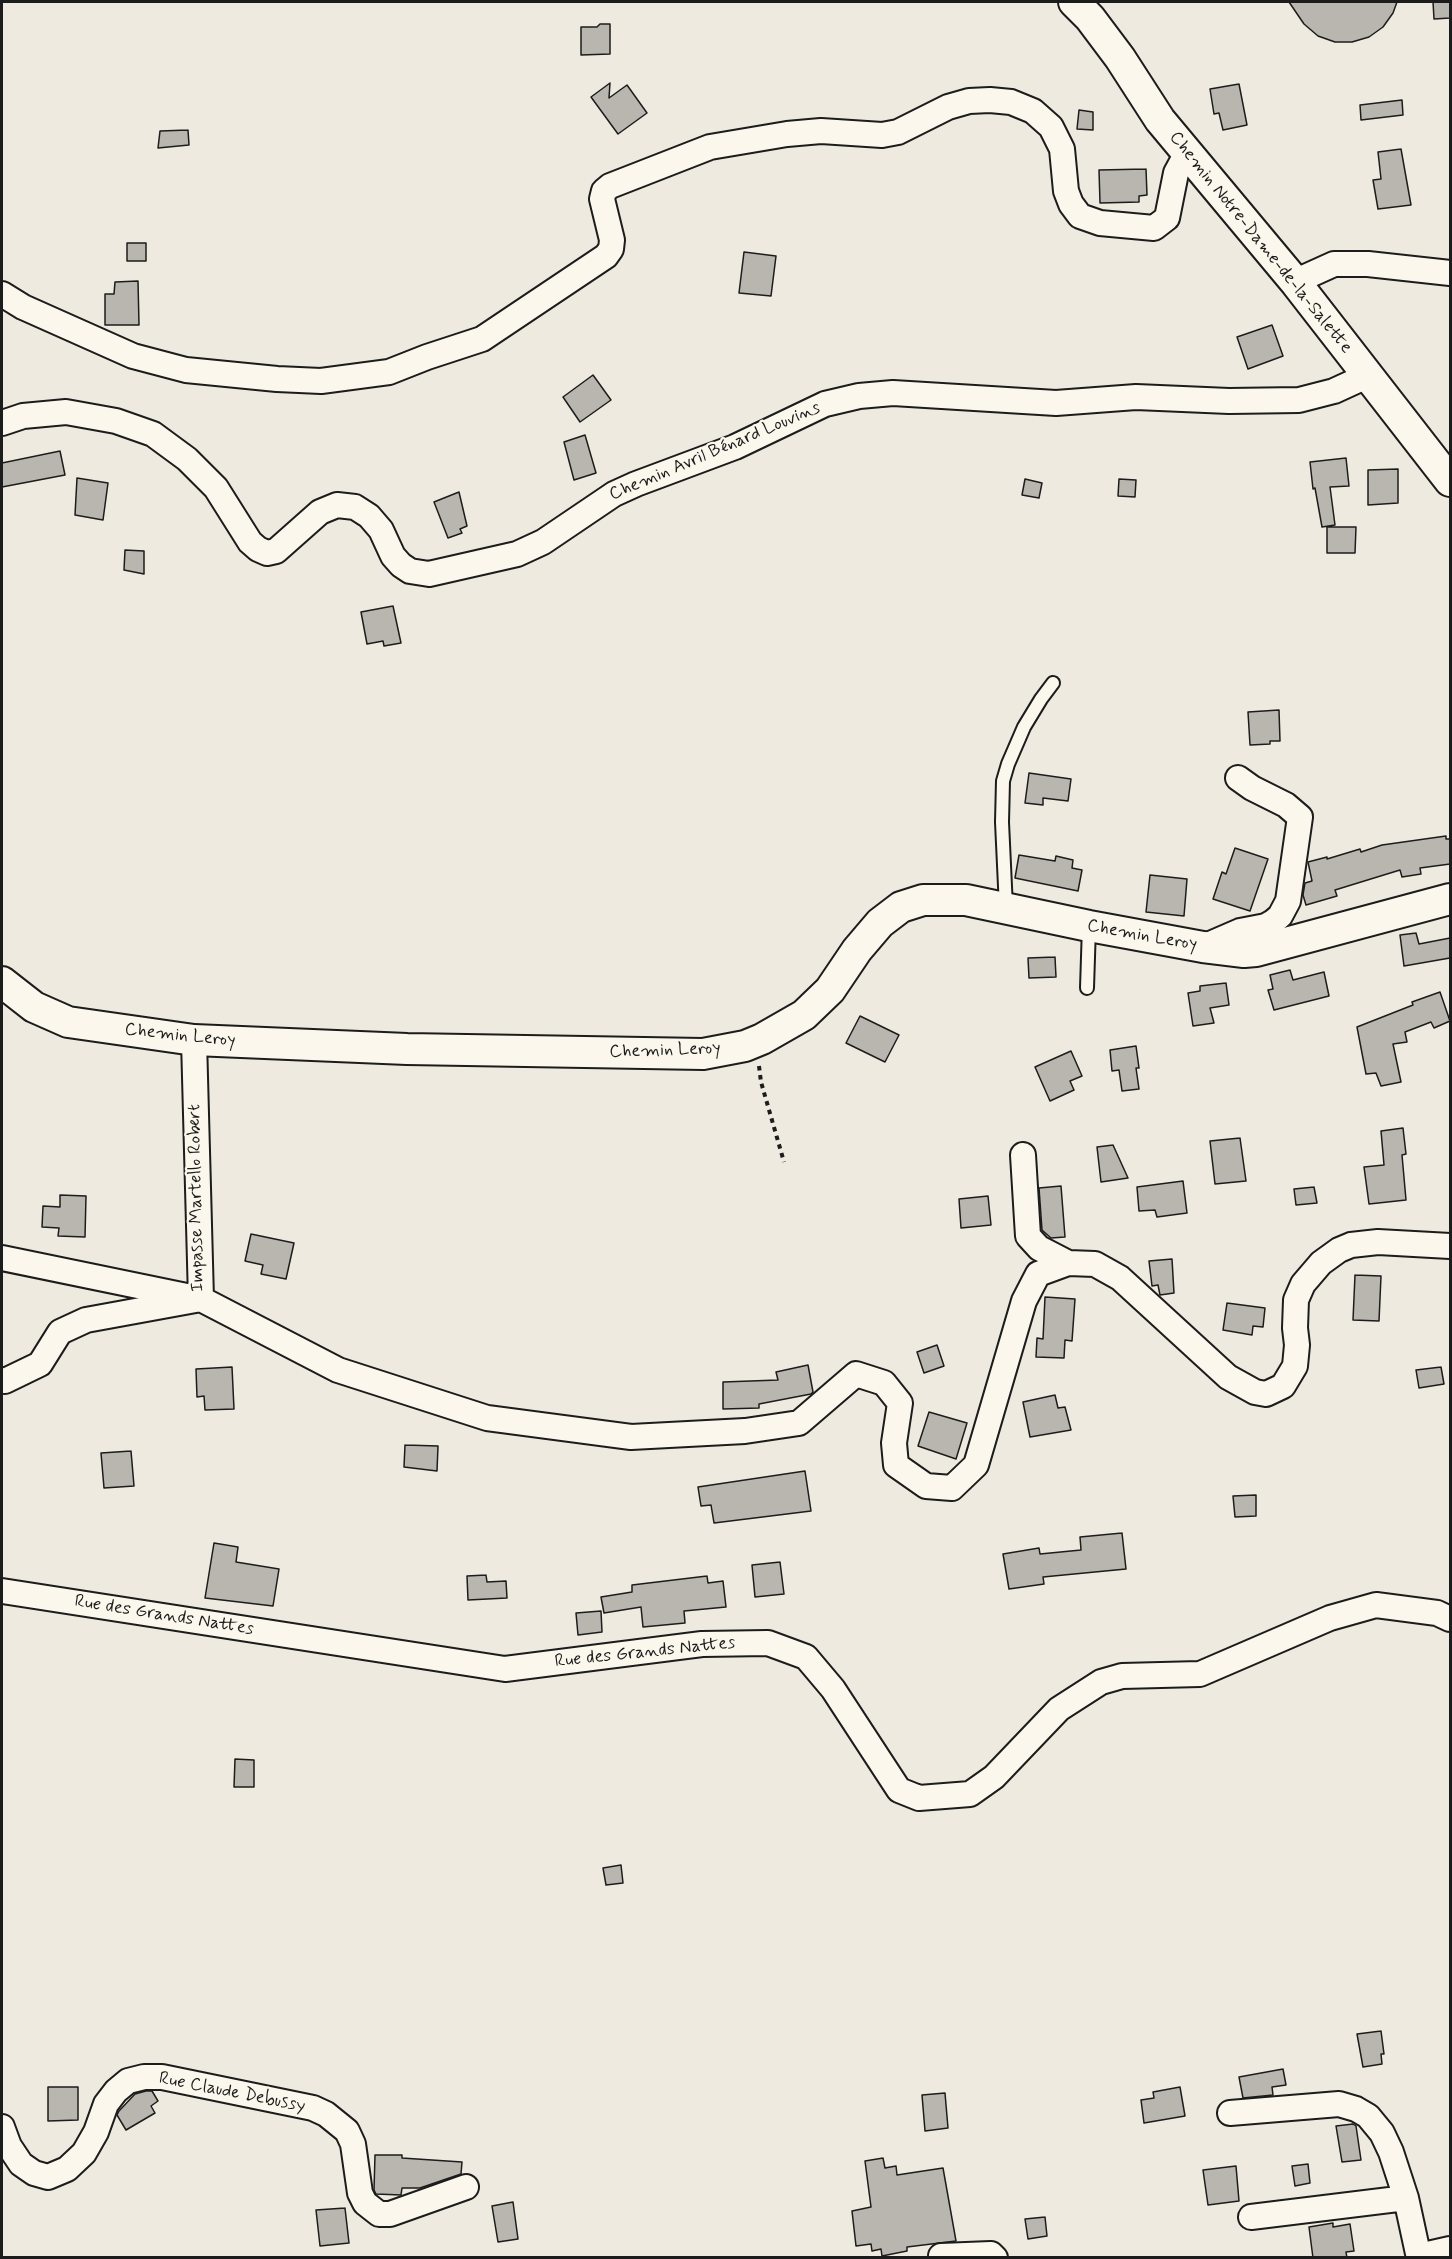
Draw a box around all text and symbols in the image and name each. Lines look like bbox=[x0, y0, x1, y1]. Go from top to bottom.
street label: Chemin Notre-Dame-de-la-Salette bbox=[1164, 128, 1356, 358]
street label: Chemin Avril Bénard Louvins bbox=[606, 398, 824, 506]
street label: Chemin Leroy bbox=[1085, 916, 1199, 956]
street label: Chemin Leroy bbox=[123, 1019, 237, 1053]
street label: Chemin Leroy bbox=[609, 1038, 721, 1064]
street label: Impasse Martello Robert bbox=[185, 1104, 209, 1292]
street label: Rue des Grands Nattes bbox=[73, 1591, 255, 1641]
street label: Rue des Grands Nattes bbox=[554, 1633, 736, 1673]
street label: Rue Claude Debussy bbox=[157, 2068, 307, 2118]

